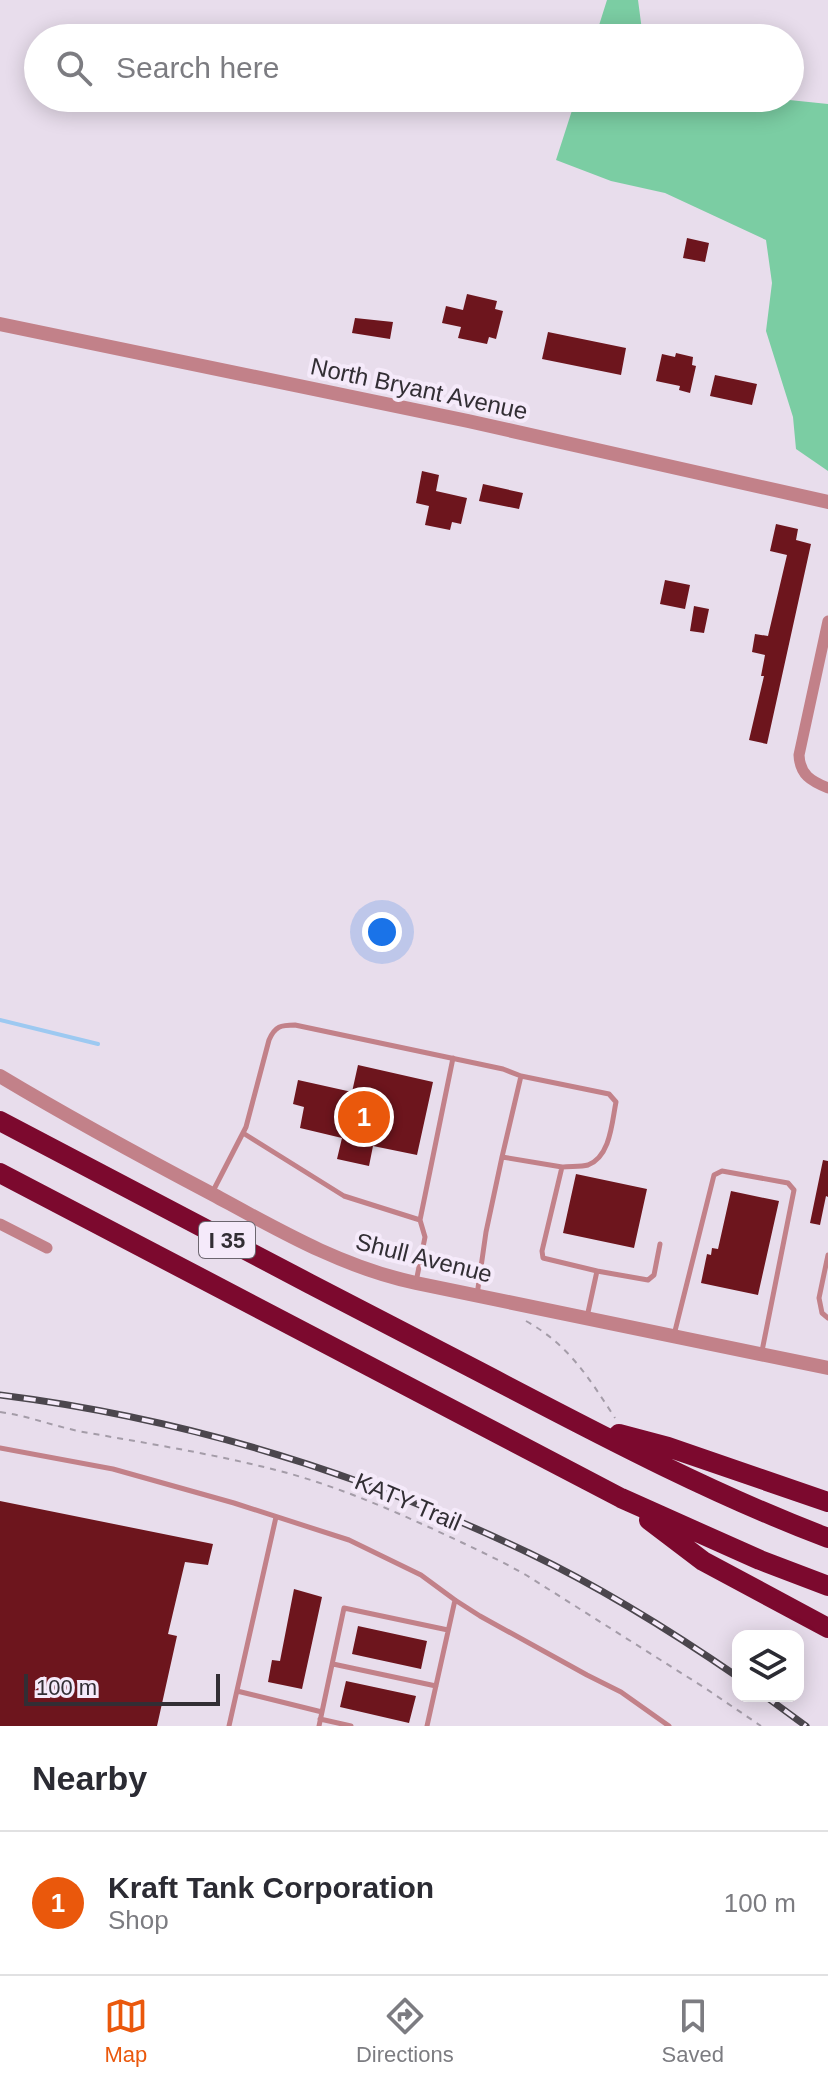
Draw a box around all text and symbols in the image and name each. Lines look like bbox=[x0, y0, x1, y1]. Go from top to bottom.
search box bbox=[24, 24, 804, 112]
icon: search bbox=[52, 46, 96, 90]
text: Search here bbox=[116, 51, 279, 84]
street label: North Bryant Avenue bbox=[308, 352, 530, 425]
your location bbox=[362, 912, 402, 952]
pin: 1 bbox=[338, 1087, 390, 1147]
road number: I 35 bbox=[199, 1222, 255, 1258]
street label: Shull Avenue bbox=[353, 1228, 495, 1288]
street label: KATY Trail bbox=[351, 1467, 465, 1536]
map controls bbox=[732, 1630, 804, 1702]
button: layers bbox=[732, 1630, 804, 1702]
scale bar bbox=[24, 1670, 220, 1706]
text: 100 m bbox=[36, 1675, 97, 1700]
text: Nearby bbox=[32, 1759, 147, 1797]
text: Kraft Tank Corporation bbox=[108, 1871, 434, 1904]
text: 1 bbox=[51, 1888, 65, 1918]
text: 100 m bbox=[724, 1888, 796, 1918]
text: Shop bbox=[108, 1905, 169, 1935]
tab: Map bbox=[104, 1994, 148, 2068]
tab: Directions bbox=[356, 1994, 454, 2068]
tab: Saved bbox=[662, 1994, 724, 2068]

